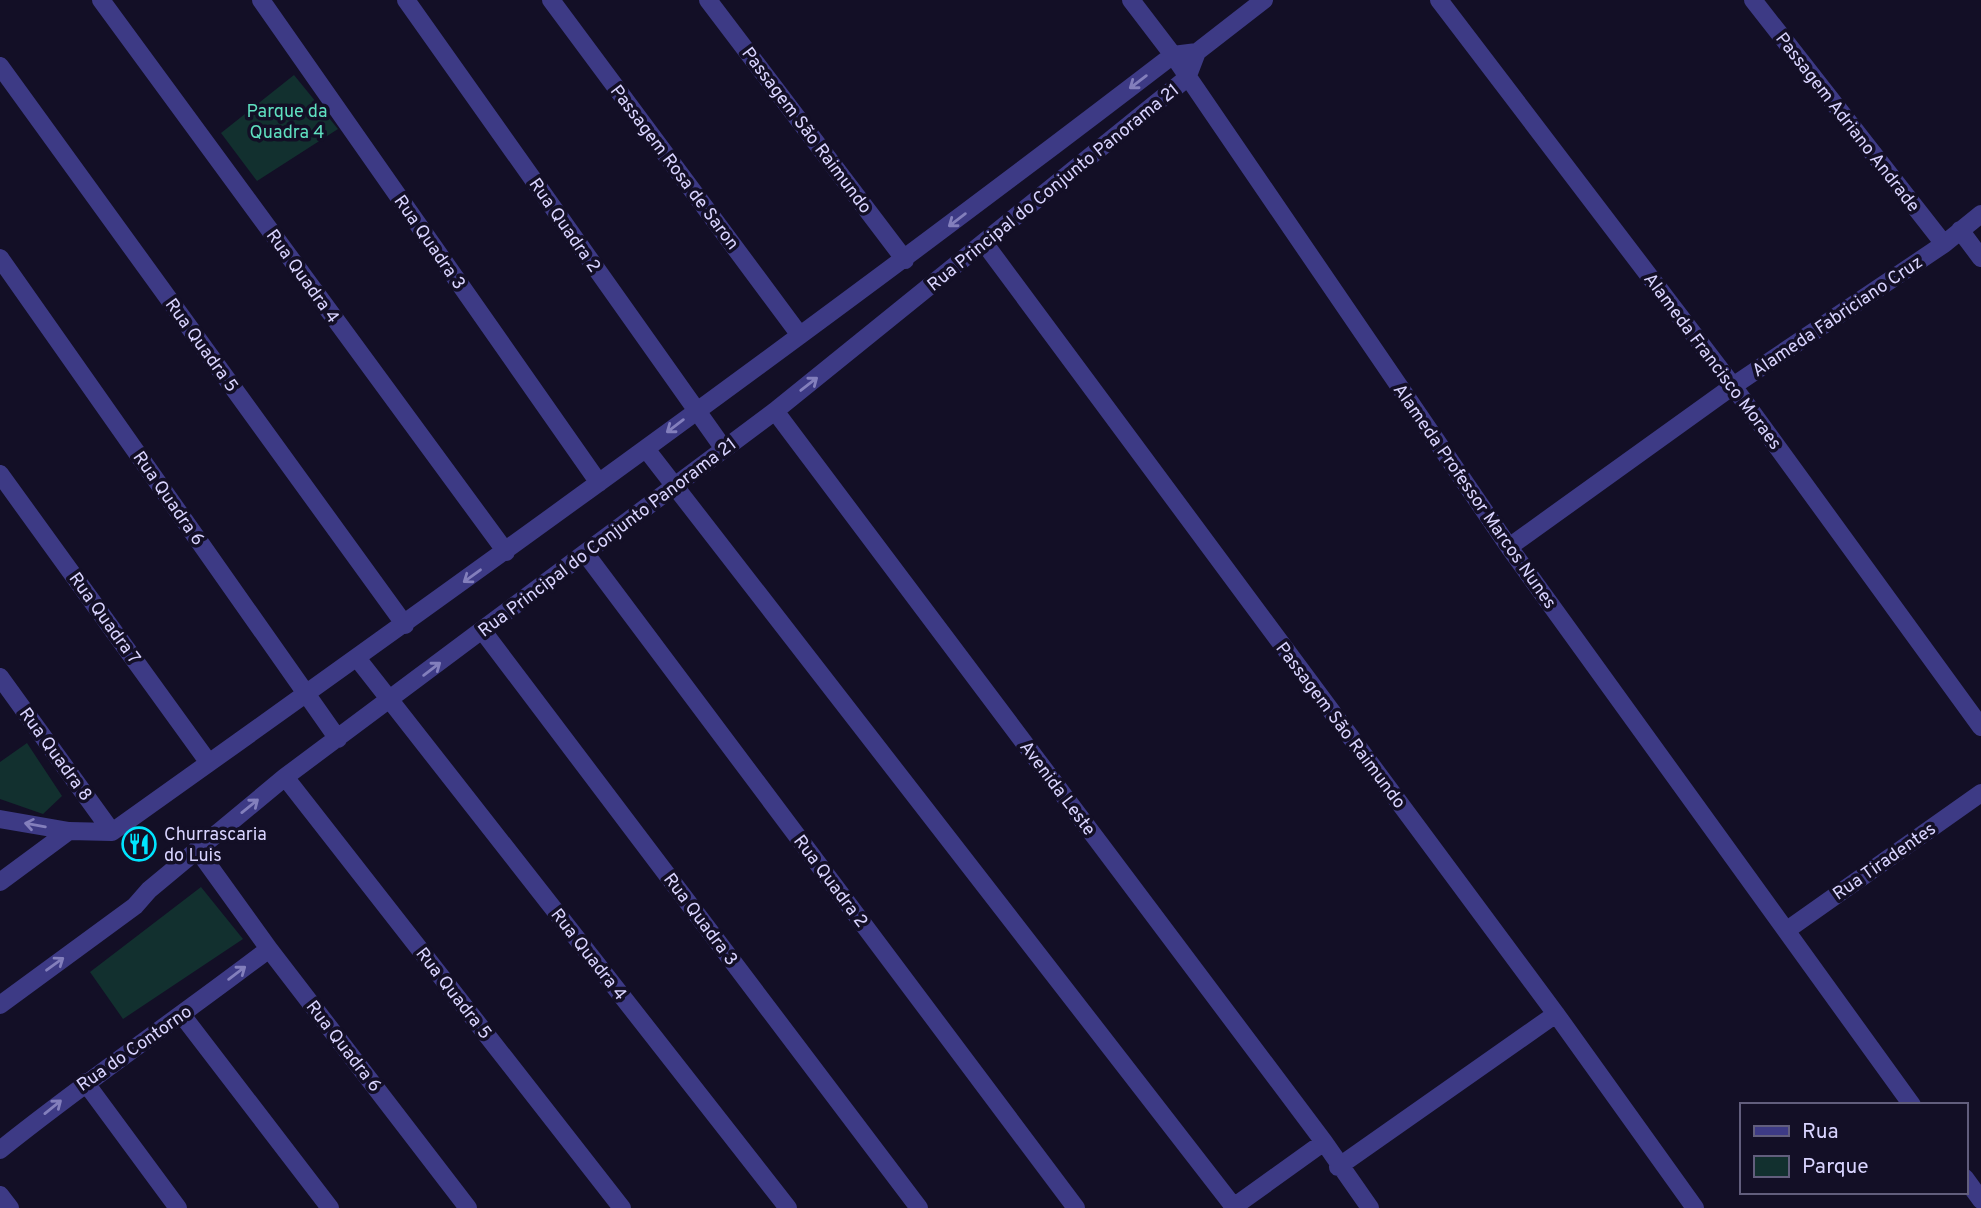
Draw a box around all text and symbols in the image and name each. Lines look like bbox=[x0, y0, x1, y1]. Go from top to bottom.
street label: Passagem Adriano Andrade bbox=[1769, 28, 1924, 217]
street label: Passagem São Raimundo bbox=[736, 43, 876, 219]
one-way arrow bbox=[1129, 74, 1147, 89]
street label: Rua Principal do Conjunto Panorama 21 bbox=[923, 79, 1185, 297]
street label: Passagem Rosa de Saron bbox=[604, 81, 743, 255]
park label: Parque da Quadra 4 bbox=[247, 101, 327, 145]
street label: Rua Quadra 2 bbox=[523, 174, 605, 278]
street label: Rua Quadra 3 bbox=[388, 191, 470, 295]
one-way arrow bbox=[948, 213, 967, 228]
street label: Rua Quadra 4 bbox=[260, 225, 344, 328]
street label: Alameda Fabriciano Cruz bbox=[1748, 251, 1928, 383]
street label: Alameda Francisco Moraes bbox=[1638, 269, 1786, 455]
street label: Rua Quadra 5 bbox=[159, 294, 243, 397]
one-way arrow bbox=[799, 376, 817, 392]
street label: Alameda Professor Marcos Nunes bbox=[1387, 380, 1561, 614]
one-way arrow bbox=[666, 419, 684, 434]
street label: Rua Principal do Conjunto Panorama 21 bbox=[474, 433, 742, 643]
street label: Rua Quadra 6 bbox=[127, 447, 209, 551]
street label: Rua Quadra 7 bbox=[63, 568, 145, 669]
one-way arrow bbox=[463, 569, 482, 583]
street label: Passagem São Raimundo bbox=[1270, 638, 1410, 814]
one-way arrow bbox=[422, 661, 440, 676]
street label: Rua Quadra 8 bbox=[13, 704, 96, 806]
street label: Avenida Leste bbox=[1014, 737, 1100, 841]
one-way arrow bbox=[240, 798, 258, 813]
one-way arrow bbox=[24, 818, 47, 831]
street label: Rua Tiradentes bbox=[1829, 818, 1941, 906]
place label: Churrascaria do Luis bbox=[164, 824, 267, 868]
restaurant icon: Churrascaria do Luis bbox=[120, 825, 158, 863]
street label: Rua Quadra 2 bbox=[787, 831, 872, 933]
street label: Rua Quadra 3 bbox=[657, 869, 742, 971]
street label: Rua Quadra 4 bbox=[545, 904, 631, 1006]
street label: Rua Quadra 5 bbox=[410, 943, 496, 1045]
one-way arrow bbox=[45, 957, 64, 972]
one-way arrow bbox=[227, 966, 245, 981]
street label: Rua Quadra 6 bbox=[300, 997, 386, 1097]
street label: Rua do Contorno bbox=[73, 1001, 197, 1098]
one-way arrow bbox=[43, 1100, 62, 1115]
legend bbox=[1740, 1103, 1967, 1194]
text: Rua bbox=[1802, 1119, 1839, 1146]
text: Parque bbox=[1802, 1154, 1869, 1181]

